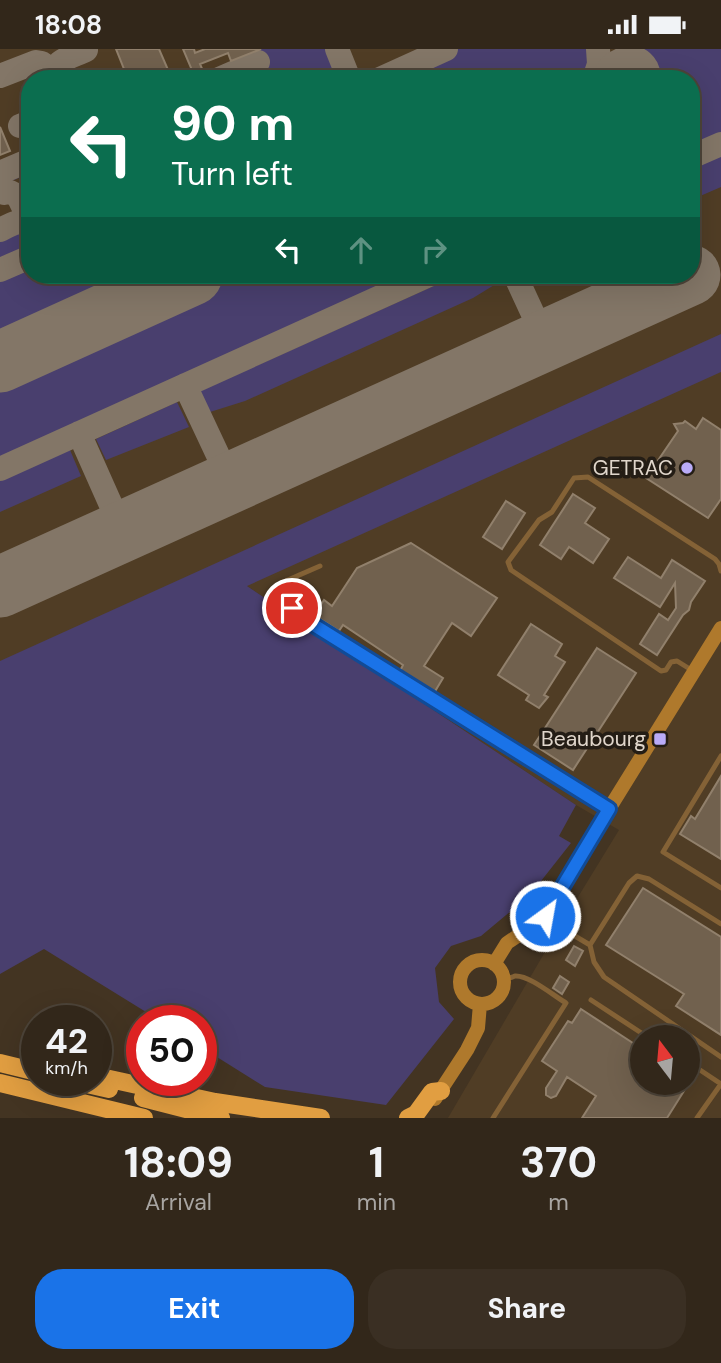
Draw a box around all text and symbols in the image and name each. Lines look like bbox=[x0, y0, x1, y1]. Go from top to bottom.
text: 18:08 bbox=[35, 8, 102, 42]
text: 90 m bbox=[171, 91, 294, 155]
icon: left bbox=[56, 98, 147, 189]
text: Turn left bbox=[171, 153, 293, 195]
icon: left bbox=[269, 231, 307, 269]
icon: ahead bbox=[342, 231, 380, 269]
icon: right bbox=[415, 231, 453, 269]
place label: GETRAC bbox=[593, 454, 673, 482]
marker: GETRAC bbox=[679, 460, 695, 476]
pin bbox=[262, 578, 322, 638]
icon: arrive bbox=[273, 589, 311, 627]
place label: Beaubourg bbox=[541, 725, 646, 753]
marker: Beaubourg bbox=[652, 731, 668, 747]
position arrow bbox=[508, 879, 582, 953]
speed limit sign: 50 bbox=[126, 1005, 217, 1096]
text: 42 bbox=[45, 1018, 88, 1064]
north arrow bbox=[630, 1025, 700, 1095]
map controls bbox=[630, 1025, 700, 1095]
text: km/h bbox=[45, 1056, 88, 1080]
text: 18:09 bbox=[124, 1135, 233, 1190]
text: 1 bbox=[369, 1135, 384, 1190]
text: 370 bbox=[520, 1135, 597, 1190]
text: Arrival bbox=[145, 1187, 212, 1217]
text: min bbox=[357, 1187, 396, 1217]
text: m bbox=[548, 1187, 569, 1217]
button: Exit bbox=[35, 1269, 354, 1349]
button: Share bbox=[368, 1269, 686, 1349]

